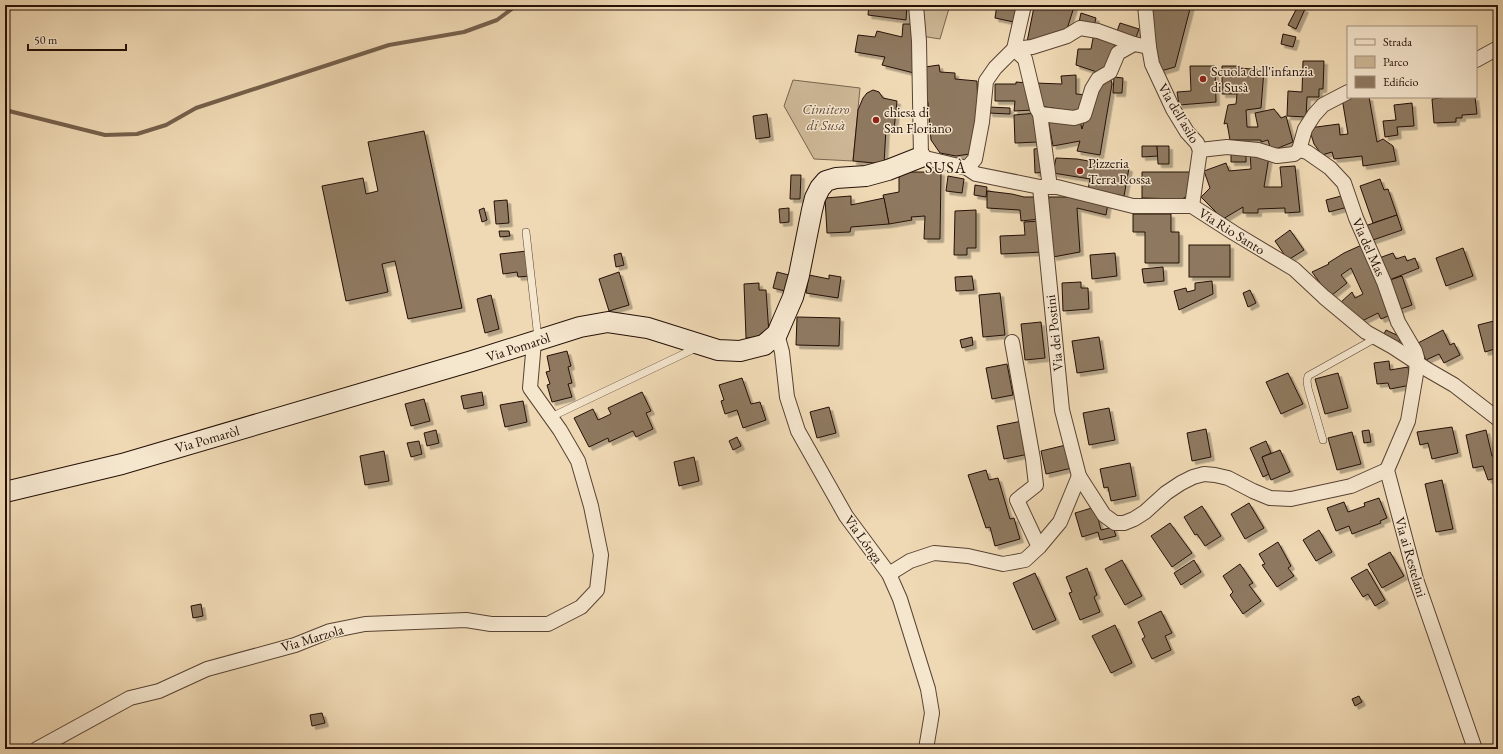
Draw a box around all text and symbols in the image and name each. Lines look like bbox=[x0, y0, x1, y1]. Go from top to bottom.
scale bar bbox=[28, 26, 126, 52]
legend bbox=[1347, 26, 1477, 98]
text: 50 m bbox=[34, 32, 58, 48]
text: Strada bbox=[1383, 34, 1412, 50]
text: Parco bbox=[1383, 54, 1408, 70]
place label: Scuola dell'infanzia di Susà bbox=[1211, 62, 1314, 96]
marker: Scuola dell'infanzia di Susà bbox=[1198, 74, 1208, 84]
text: Edificio bbox=[1383, 74, 1419, 90]
street label: Via dell'asilo bbox=[1154, 80, 1204, 146]
park label: Cimitero di Susà bbox=[802, 100, 850, 134]
place label: chiesa di San Floriano bbox=[884, 103, 952, 137]
marker: chiesa di San Floriano bbox=[871, 115, 881, 125]
place label: Pizzeria Terra Rossa bbox=[1088, 154, 1151, 188]
district label: SUSÀ bbox=[925, 157, 967, 178]
marker: Pizzeria Terra Rossa bbox=[1075, 166, 1085, 176]
street label: Via Rio Santo bbox=[1195, 204, 1269, 259]
street label: Via del Mas bbox=[1348, 215, 1390, 279]
street label: Via dei Postini bbox=[1041, 293, 1067, 372]
street label: Via Pomaròl bbox=[484, 328, 553, 366]
street label: Via Pomaròl bbox=[173, 421, 242, 457]
street label: Via Lónga bbox=[841, 511, 888, 567]
street label: Via ai Restelani bbox=[1391, 515, 1431, 600]
street label: Via Marzola bbox=[279, 620, 346, 656]

